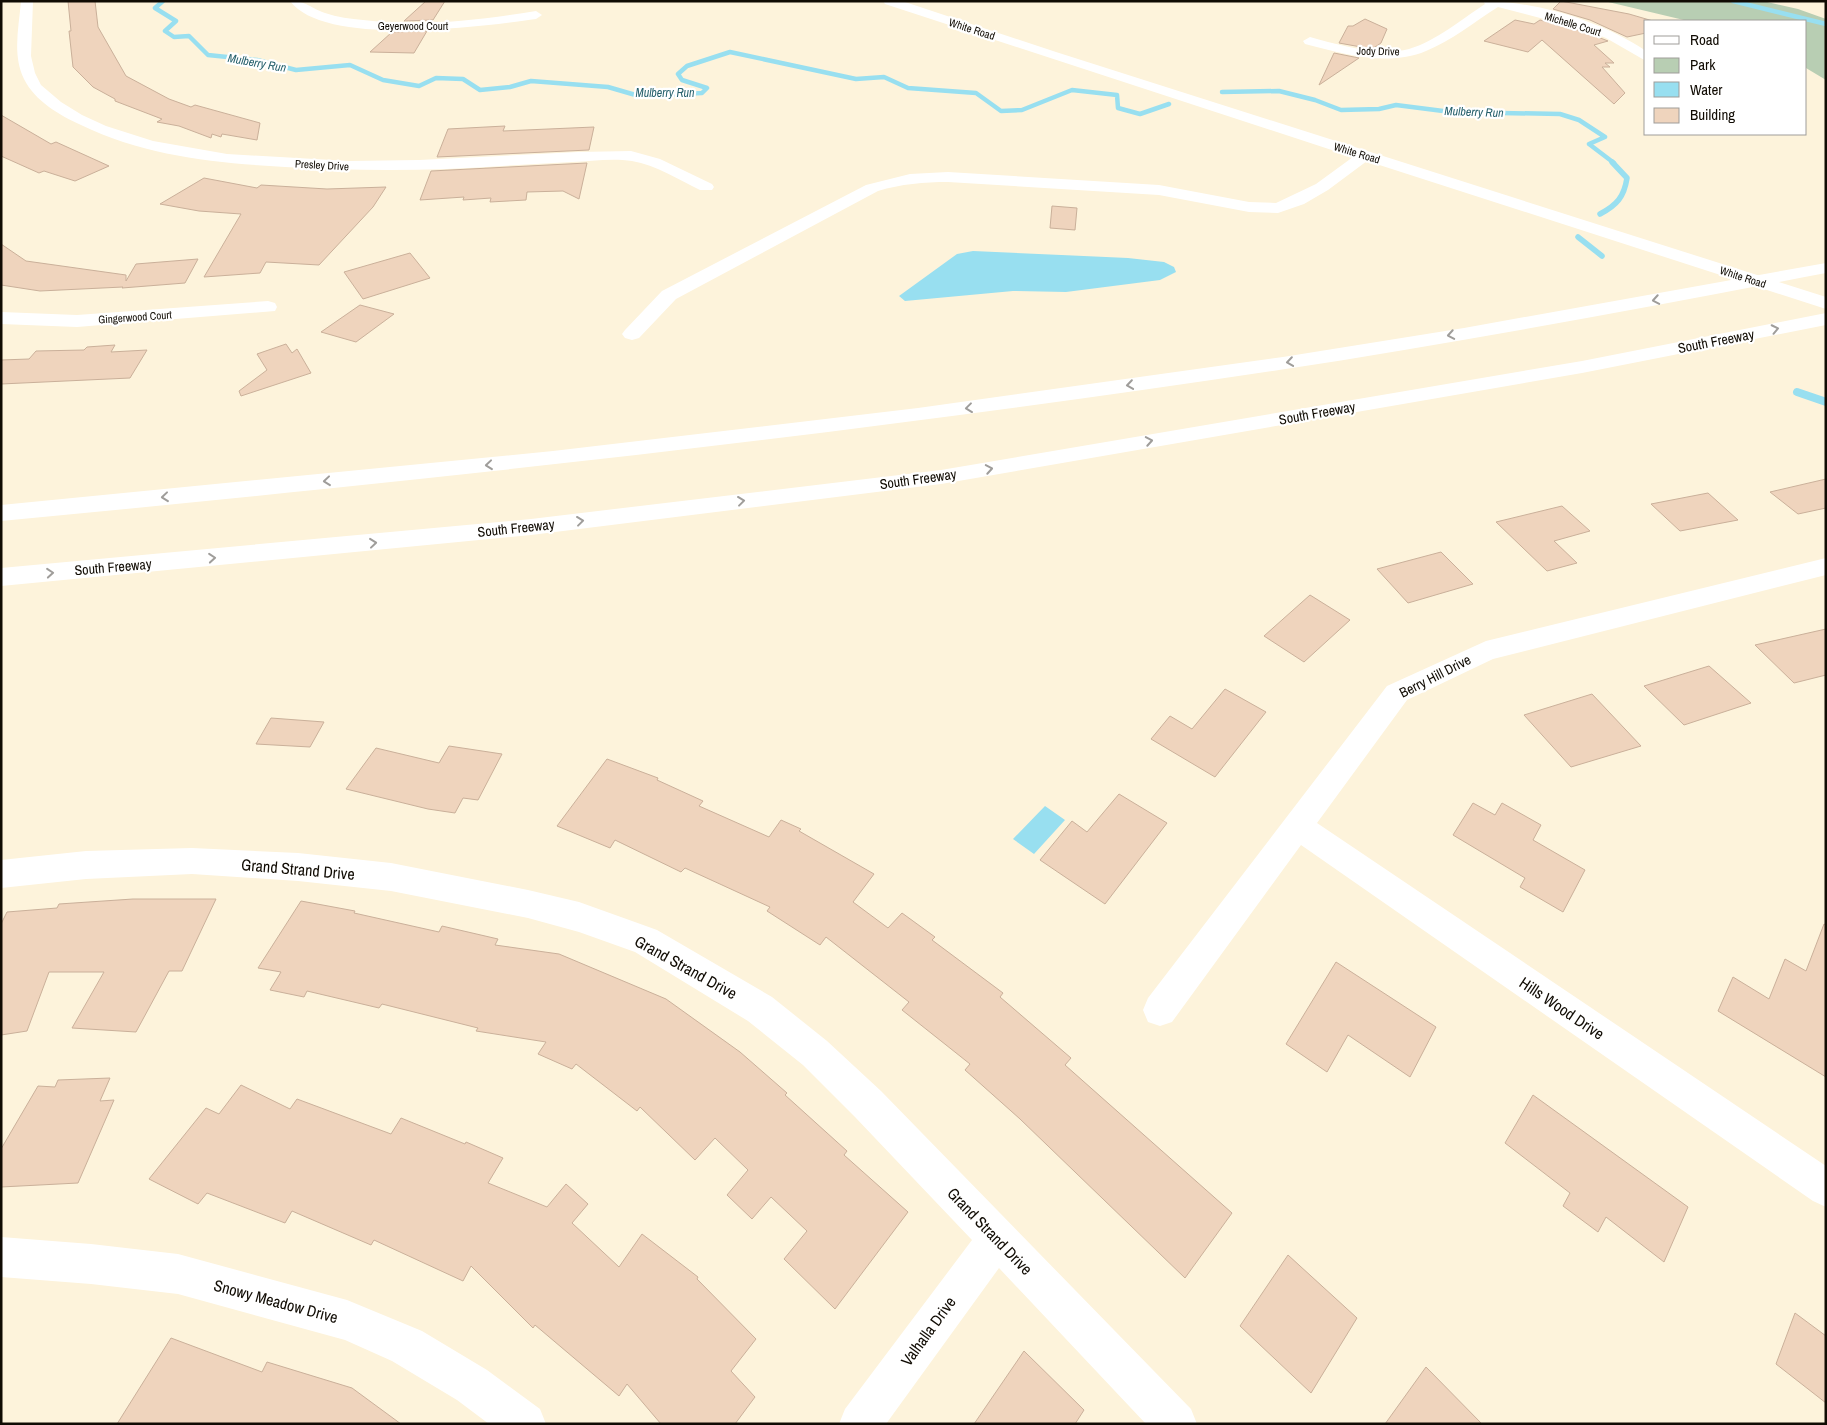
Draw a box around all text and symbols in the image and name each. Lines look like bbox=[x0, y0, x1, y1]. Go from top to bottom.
street label: Michelle Court bbox=[1543, 9, 1603, 39]
street label: White Road bbox=[947, 15, 997, 43]
street label: Geyerwood Court bbox=[378, 19, 449, 33]
legend bbox=[1644, 20, 1807, 135]
text: Road bbox=[1690, 29, 1719, 50]
street label: Jody Drive bbox=[1356, 44, 1400, 58]
water label: Mulberry Run bbox=[227, 50, 287, 76]
text: Park bbox=[1690, 54, 1716, 75]
text: Water bbox=[1690, 79, 1722, 100]
water label: Mulberry Run bbox=[635, 85, 695, 101]
water label: Mulberry Run bbox=[1444, 103, 1504, 121]
text: Building bbox=[1690, 104, 1735, 125]
street label: White Road bbox=[1332, 139, 1382, 167]
street label: Presley Drive bbox=[295, 157, 349, 173]
street label: White Road bbox=[1718, 263, 1768, 291]
one-way arrow bbox=[1651, 295, 1660, 305]
street label: Gingerwood Court bbox=[98, 307, 173, 327]
one-way arrow bbox=[1771, 324, 1780, 335]
street label: South Freeway bbox=[1676, 325, 1756, 357]
one-way arrow bbox=[1446, 330, 1455, 340]
one-way arrow bbox=[1286, 357, 1295, 367]
one-way arrow bbox=[1125, 380, 1134, 390]
street label: South Freeway bbox=[1277, 397, 1357, 429]
one-way arrow bbox=[964, 402, 972, 413]
one-way arrow bbox=[1145, 437, 1154, 447]
one-way arrow bbox=[484, 459, 492, 470]
one-way arrow bbox=[985, 464, 993, 474]
street label: South Freeway bbox=[879, 465, 958, 493]
one-way arrow bbox=[323, 475, 331, 486]
one-way arrow bbox=[161, 491, 169, 502]
one-way arrow bbox=[737, 496, 745, 507]
street label: South Freeway bbox=[477, 515, 556, 541]
one-way arrow bbox=[576, 516, 584, 527]
one-way arrow bbox=[370, 538, 378, 549]
one-way arrow bbox=[208, 553, 216, 564]
street label: South Freeway bbox=[74, 555, 152, 579]
one-way arrow bbox=[46, 567, 54, 578]
street label: Berry Hill Drive bbox=[1396, 650, 1474, 702]
street label: Grand Strand Drive bbox=[240, 853, 356, 885]
street label: Grand Strand Drive bbox=[631, 930, 741, 1004]
street label: Hills Wood Drive bbox=[1515, 971, 1609, 1045]
street label: Grand Strand Drive bbox=[943, 1182, 1037, 1280]
street label: Snowy Meadow Drive bbox=[212, 1274, 340, 1328]
street label: Valhalla Drive bbox=[895, 1292, 961, 1370]

